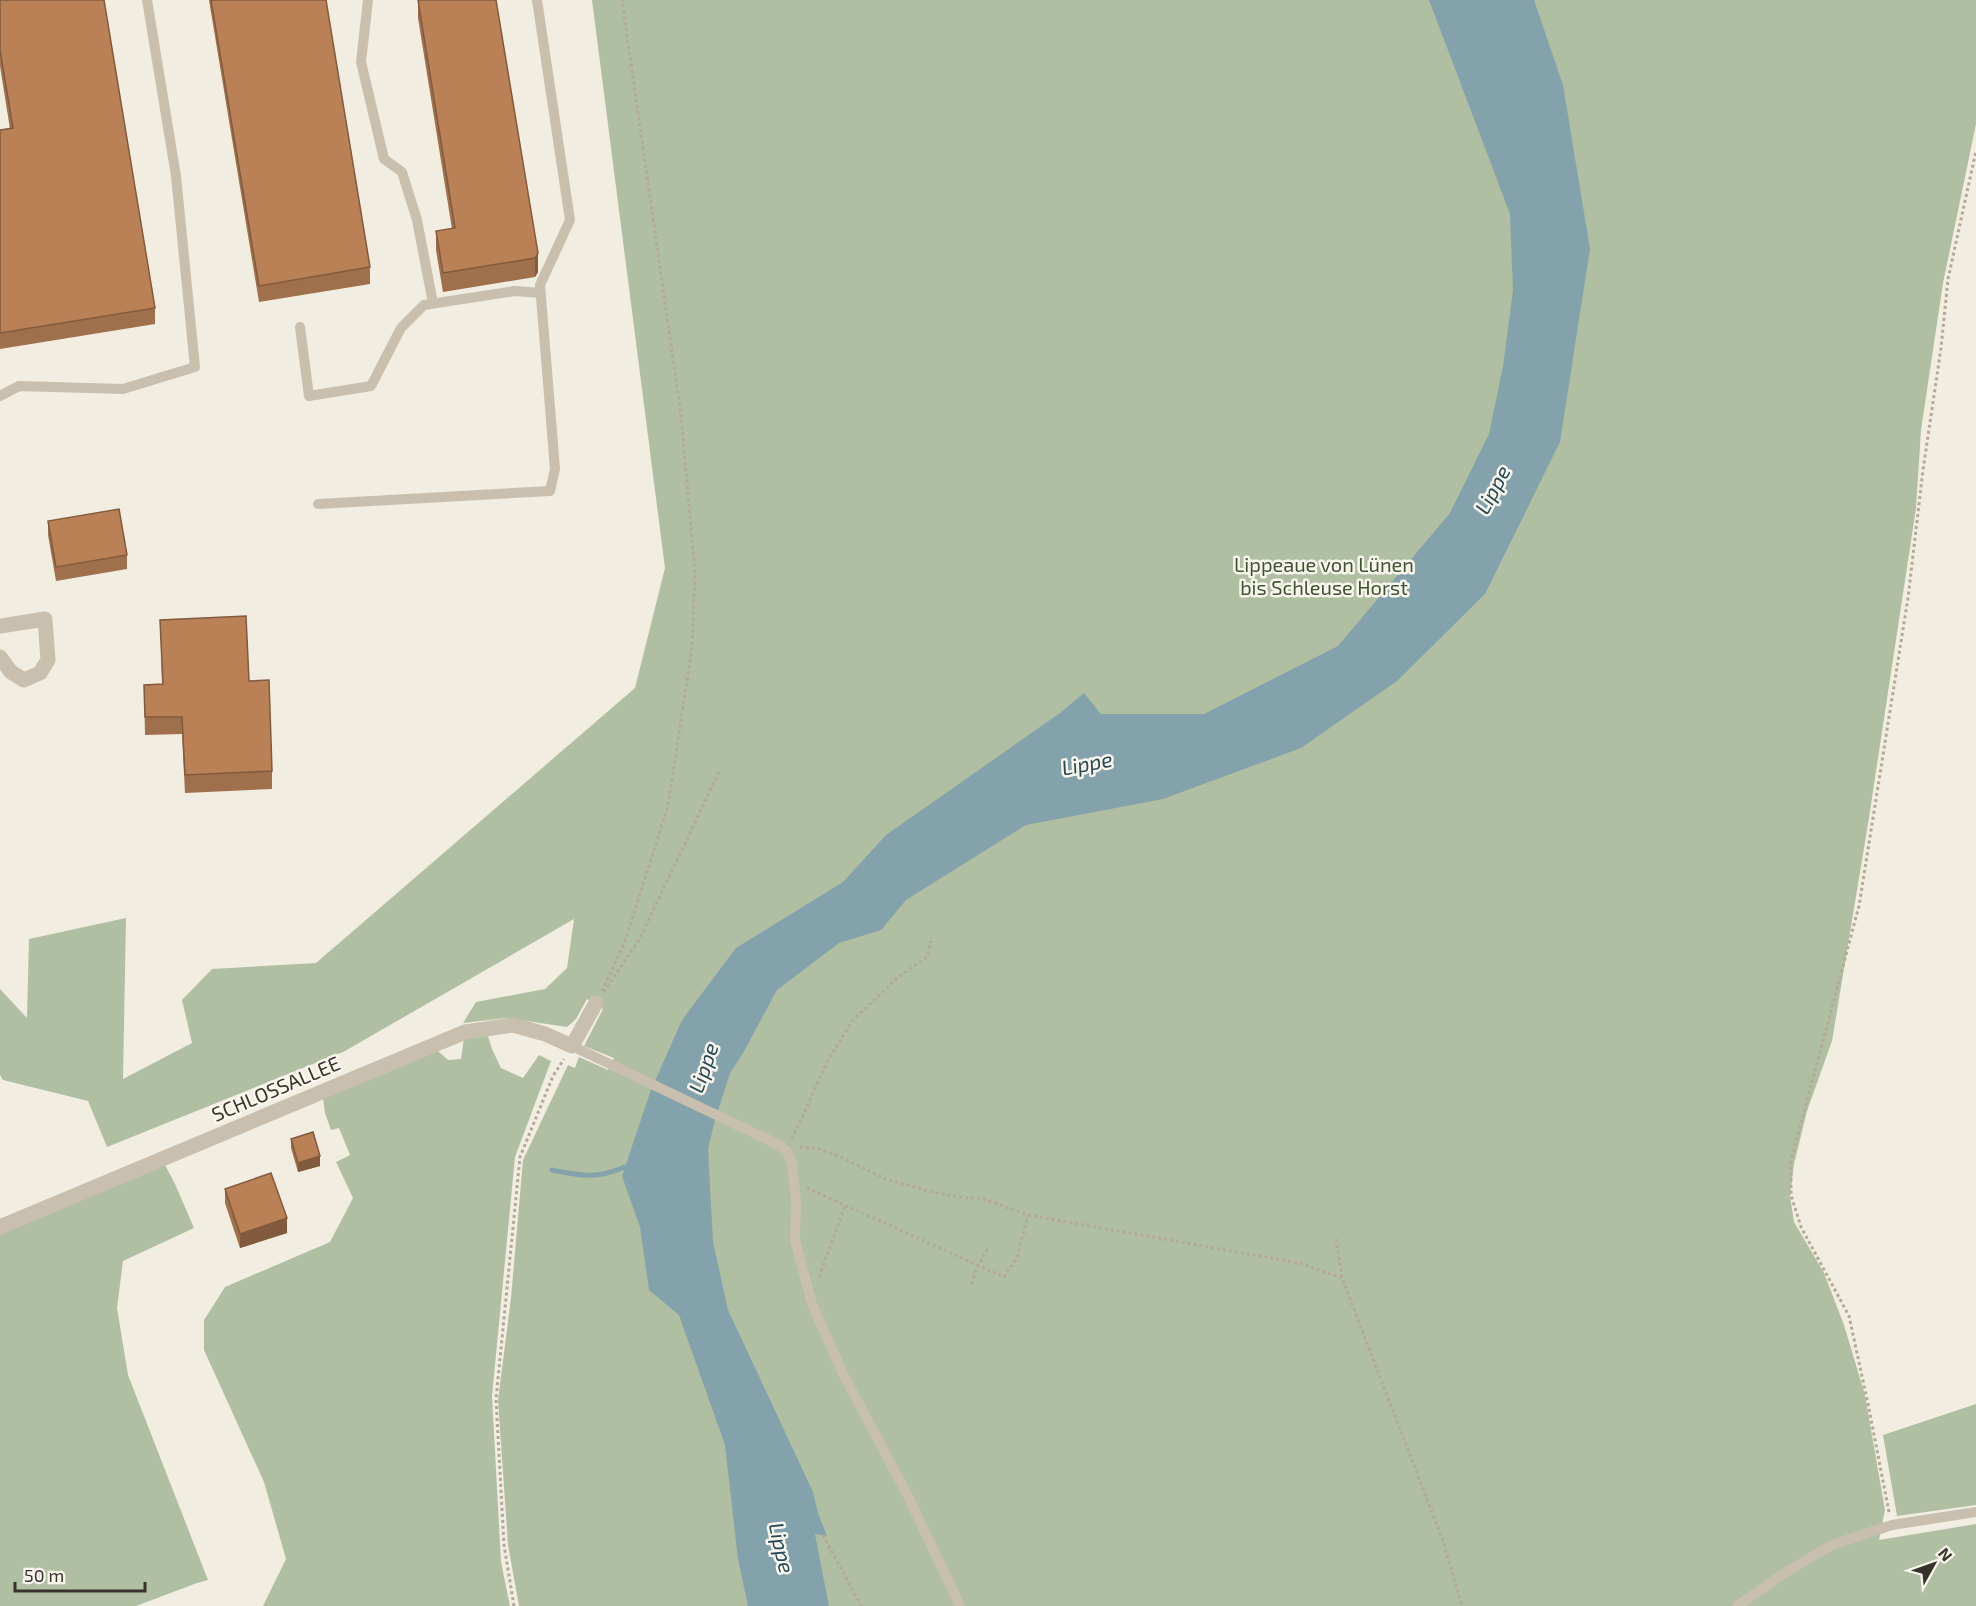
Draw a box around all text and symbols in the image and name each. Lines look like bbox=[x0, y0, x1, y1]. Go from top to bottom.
water label: Lippe bbox=[1469, 461, 1515, 518]
park label: Lippeaue von Lünen bis Schleuse Horst bbox=[1234, 552, 1414, 599]
water label: Lippe bbox=[1059, 745, 1114, 780]
water label: Lippe bbox=[682, 1039, 723, 1096]
street label: SCHLOSSALLEE bbox=[208, 1050, 343, 1126]
water label: Lippe bbox=[765, 1520, 800, 1575]
north arrow bbox=[1904, 1534, 1964, 1594]
text: N bbox=[1935, 1544, 1957, 1565]
scale bar bbox=[15, 1555, 146, 1593]
text: 50 m bbox=[24, 1564, 64, 1586]

